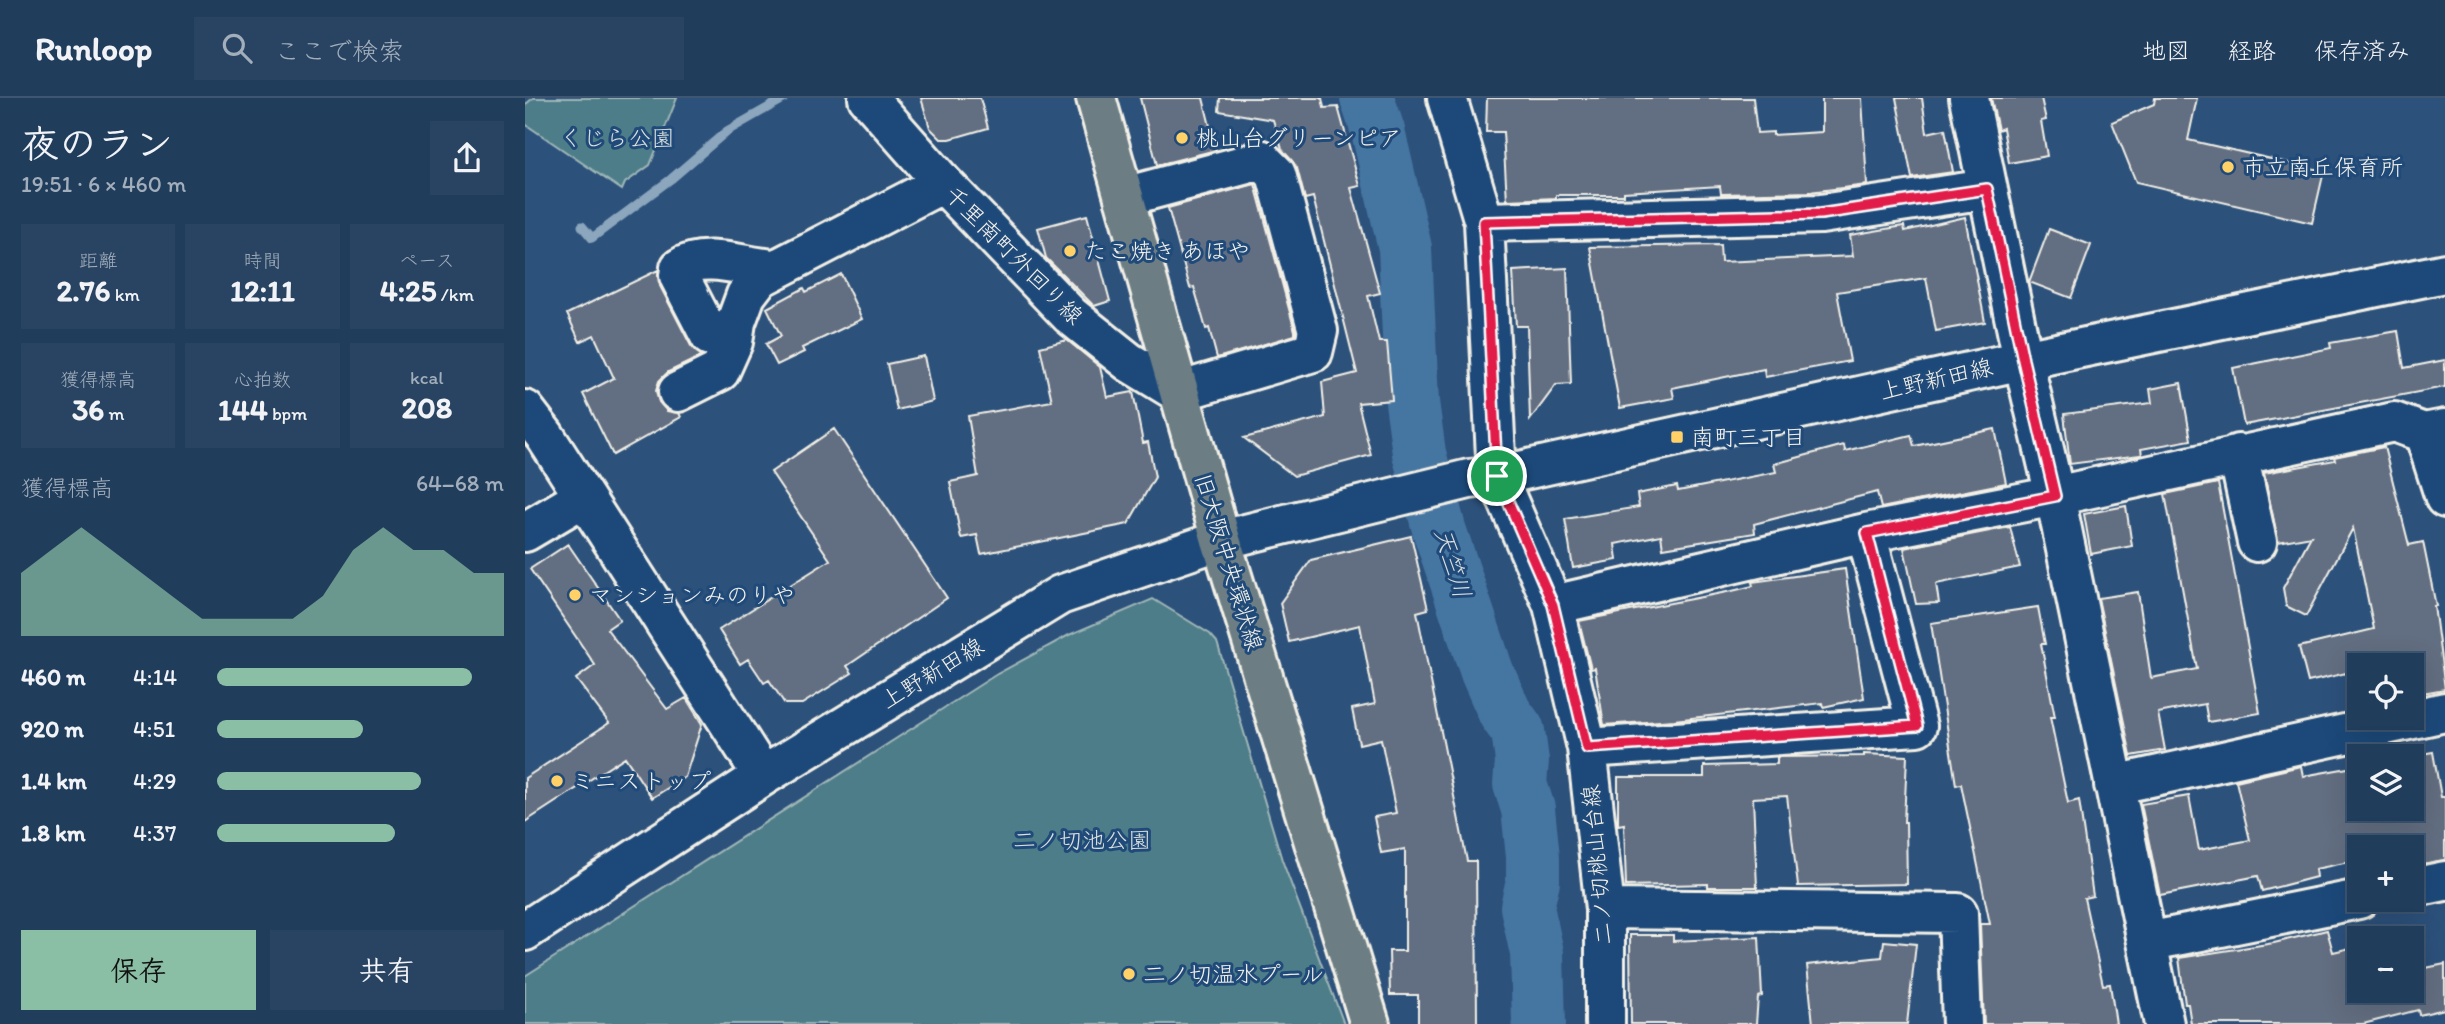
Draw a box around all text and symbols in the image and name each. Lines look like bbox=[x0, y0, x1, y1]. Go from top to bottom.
search box bbox=[194, 17, 684, 80]
text: Runloop bbox=[35, 29, 152, 68]
icon: search bbox=[218, 29, 256, 67]
text: ここで検索 bbox=[274, 35, 404, 67]
text: 地図 bbox=[2142, 36, 2190, 65]
text: 経路 bbox=[2228, 36, 2276, 65]
text: 保存済み bbox=[2314, 36, 2410, 65]
text: 夜のラン bbox=[21, 121, 173, 167]
button: share bbox=[430, 121, 504, 195]
park label: くじら公園 bbox=[560, 124, 675, 152]
place label: 桃山台グリーンピア bbox=[1196, 124, 1402, 152]
marker: 桃山台グリーンピア bbox=[1174, 130, 1190, 146]
place label: 市立南丘保育所 bbox=[2242, 153, 2403, 181]
marker: 市立南丘保育所 bbox=[2220, 159, 2236, 175]
text: 19:51 · 6 × 460 m bbox=[21, 170, 186, 198]
street label: 千里南町外回り線 bbox=[939, 180, 1089, 330]
place label: たこ焼き あほや bbox=[1084, 237, 1250, 265]
marker: たこ焼き あほや bbox=[1062, 243, 1078, 259]
text: 距離 bbox=[79, 249, 117, 272]
text: 時間 bbox=[243, 249, 282, 272]
text: ペース bbox=[399, 249, 455, 272]
text: 2.76 bbox=[57, 272, 110, 309]
text: 12:11 bbox=[230, 272, 295, 309]
text: 4:25 bbox=[380, 272, 437, 309]
text: km bbox=[110, 283, 140, 306]
text: /km bbox=[437, 283, 474, 306]
street label: 上野新田線 bbox=[1877, 352, 1995, 406]
text: kcal bbox=[410, 366, 444, 389]
text: 獲得標高 bbox=[60, 368, 136, 391]
text: 心拍数 bbox=[234, 368, 291, 391]
text: 208 bbox=[401, 389, 452, 426]
text: 36 bbox=[72, 391, 104, 428]
text: 144 bbox=[218, 391, 268, 428]
text: m bbox=[104, 402, 124, 425]
text: bpm bbox=[268, 402, 307, 425]
place label: 南町三丁目 bbox=[1691, 423, 1806, 451]
marker: 南町三丁目 bbox=[1669, 429, 1685, 445]
pin bbox=[1467, 446, 1527, 506]
icon: arrive bbox=[1478, 457, 1516, 495]
text: 64–68 m bbox=[416, 469, 504, 497]
street label: 旧大阪中央環状線 bbox=[1189, 470, 1269, 654]
text: 獲得標高 bbox=[21, 474, 113, 502]
water label: 天竺川 bbox=[1429, 524, 1477, 602]
place label: マンションみのりや bbox=[589, 581, 795, 609]
marker: マンションみのりや bbox=[567, 587, 583, 603]
street label: 上野新田線 bbox=[876, 631, 988, 715]
map controls bbox=[2347, 653, 2424, 1003]
button: locate bbox=[2347, 653, 2424, 730]
text: 460 m bbox=[21, 663, 86, 691]
text: 4:14 bbox=[133, 663, 177, 691]
text: 920 m bbox=[21, 715, 84, 743]
text: 4:51 bbox=[133, 715, 175, 743]
button: layers bbox=[2347, 744, 2424, 821]
text: 1.4 km bbox=[21, 767, 87, 795]
text: 4:29 bbox=[133, 767, 177, 795]
place label: ミニストップ bbox=[571, 767, 711, 795]
marker: ミニストップ bbox=[549, 773, 565, 789]
street label: 二ノ切桃山台線 bbox=[1576, 784, 1618, 946]
text: 1.8 km bbox=[21, 819, 86, 847]
text: 4:37 bbox=[133, 819, 176, 847]
park label: 二ノ切池公園 bbox=[1013, 826, 1151, 854]
button: + bbox=[2347, 835, 2424, 912]
button: − bbox=[2347, 926, 2424, 1003]
button: 保存 bbox=[21, 930, 256, 1010]
button: 共有 bbox=[270, 930, 504, 1010]
place label: 二ノ切温水プール bbox=[1143, 960, 1324, 988]
marker: 二ノ切温水プール bbox=[1121, 966, 1137, 982]

